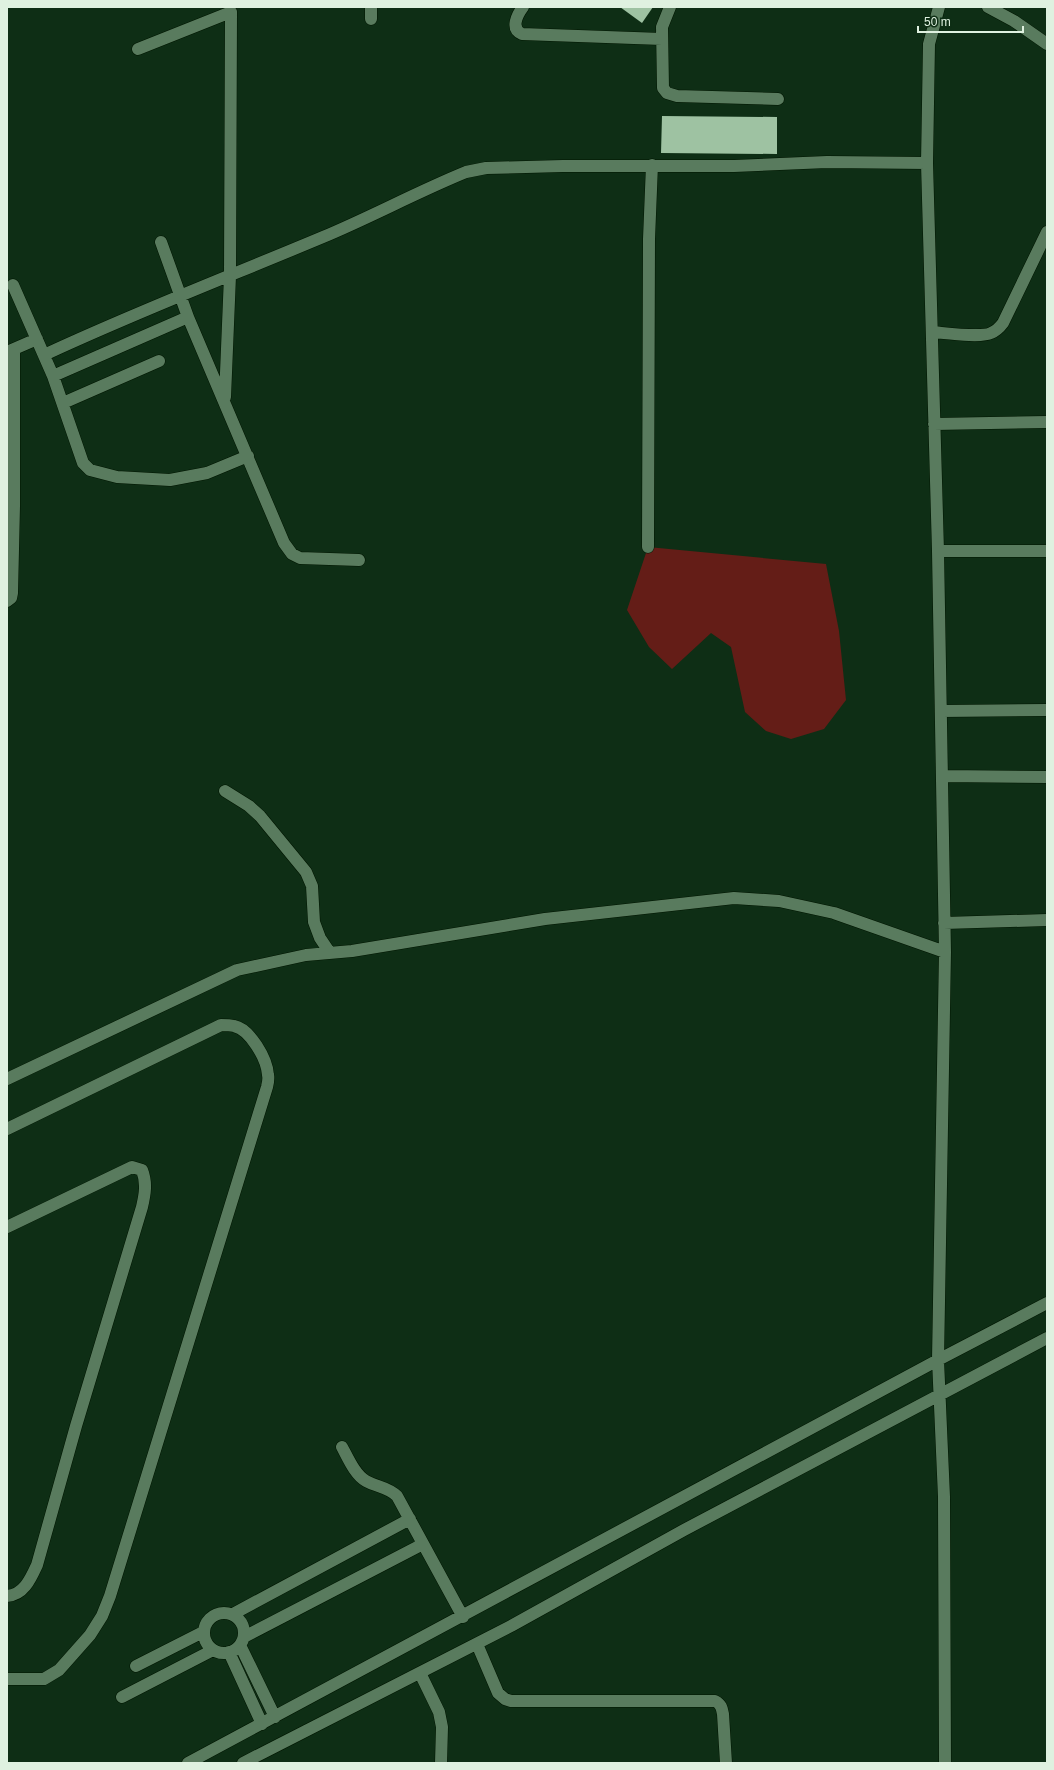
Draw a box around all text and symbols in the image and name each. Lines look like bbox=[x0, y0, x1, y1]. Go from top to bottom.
scale bar bbox=[918, 8, 1023, 34]
text: 50 m bbox=[924, 15, 951, 29]

